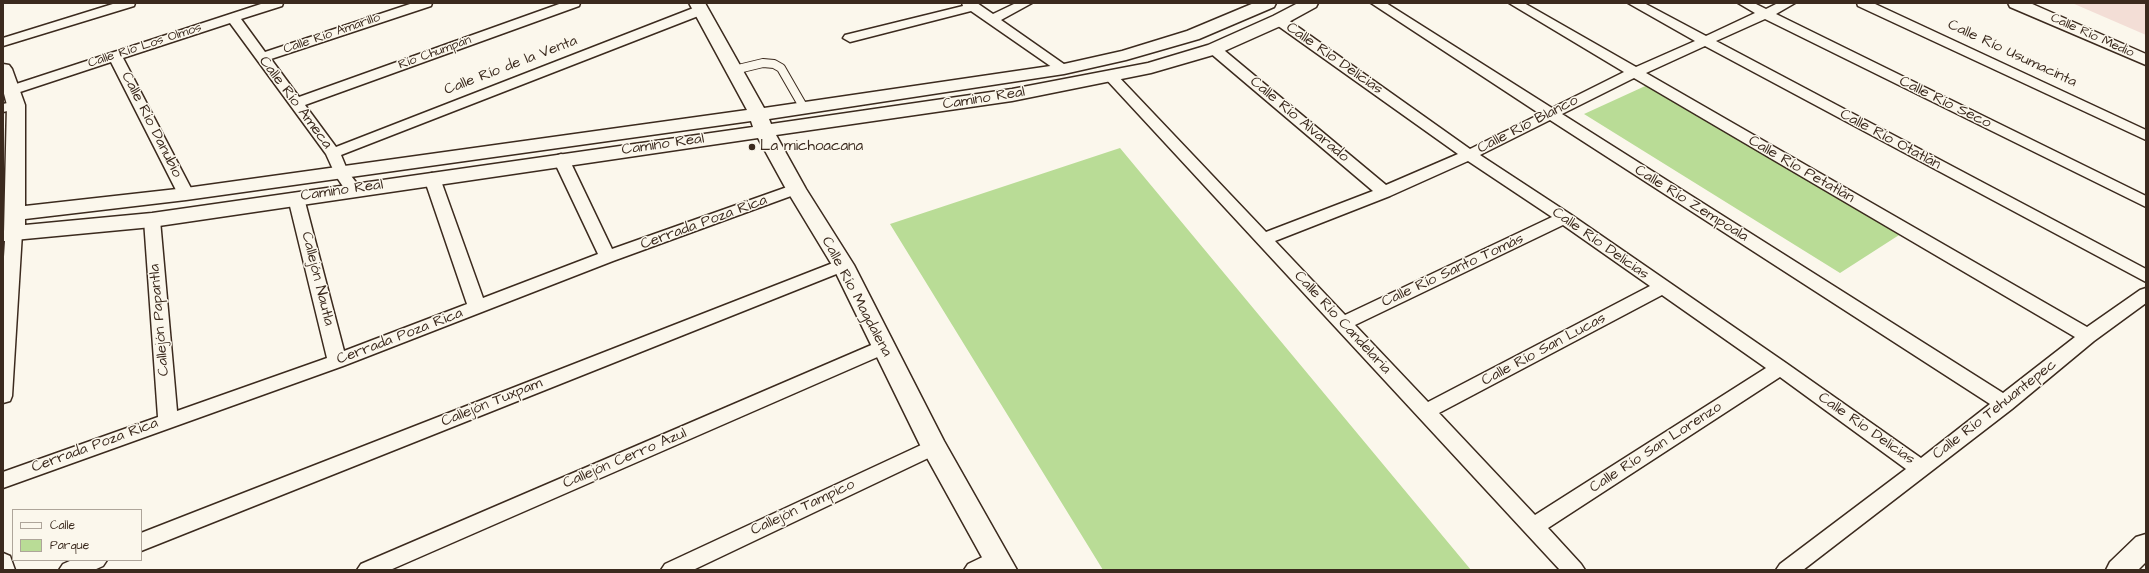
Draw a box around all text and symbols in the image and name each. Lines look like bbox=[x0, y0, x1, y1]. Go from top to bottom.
street label: Calle Río Amarillo bbox=[281, 10, 383, 58]
street label: Calle Río Medio bbox=[2048, 11, 2136, 61]
street label: Calle Río Usumacinta bbox=[1945, 16, 2079, 92]
street label: Calle Río Delicias bbox=[1282, 19, 1386, 99]
street label: Calle Río Los Olmos bbox=[86, 20, 204, 72]
street label: Calle Río de la Venta bbox=[442, 32, 580, 100]
street label: Río Chumpán bbox=[396, 33, 474, 73]
street label: Calle Río Ameca bbox=[254, 53, 336, 153]
street label: Calle Río Danubio bbox=[117, 69, 185, 181]
street label: Calle Río Alvarado bbox=[1246, 73, 1352, 167]
street label: Calle Río Seco bbox=[1896, 73, 1994, 133]
street label: Camino Real bbox=[942, 84, 1026, 114]
street label: Calle Río Blanco bbox=[1475, 92, 1581, 158]
street label: Calle Río Otatlán bbox=[1836, 106, 1944, 174]
street label: Camino Real bbox=[621, 130, 705, 160]
street label: Calle Río Petatlán bbox=[1745, 132, 1857, 208]
place label: La michoacana bbox=[760, 138, 863, 156]
marker: La michoacana bbox=[747, 142, 757, 152]
street label: Calle Río Zempoala bbox=[1631, 162, 1751, 246]
street label: Camino Real bbox=[300, 176, 384, 206]
street label: Cerrada Poza Rica bbox=[638, 192, 770, 254]
street label: Calle Río Delicias bbox=[1548, 204, 1652, 284]
street label: Callejón Nautla bbox=[297, 230, 337, 328]
street label: Calle Río Santo Tomás bbox=[1379, 230, 1527, 312]
street label: Calle Río Magdalena bbox=[817, 234, 895, 360]
street label: Callejón Papantla bbox=[146, 263, 174, 377]
street label: Calle Río Candelaria bbox=[1290, 268, 1394, 378]
street label: Cerrada Poza Rica bbox=[335, 305, 465, 369]
street label: Calle Río San Lucas bbox=[1479, 310, 1609, 390]
street label: Calle Río Tehuantepec bbox=[1929, 356, 2061, 464]
street label: Callejón Tuxpam bbox=[439, 375, 545, 431]
street label: Calle Río Delicias bbox=[1814, 389, 1918, 469]
street label: Calle Río San Lorenzo bbox=[1587, 399, 1725, 497]
street label: Cerrada Poza Rica bbox=[29, 415, 161, 477]
street label: Callejón Cerro Azul bbox=[561, 425, 689, 493]
street label: Callejón Tampico bbox=[748, 476, 858, 540]
legend bbox=[12, 509, 142, 561]
text: Calle bbox=[50, 517, 75, 534]
text: Parque bbox=[50, 537, 89, 554]

